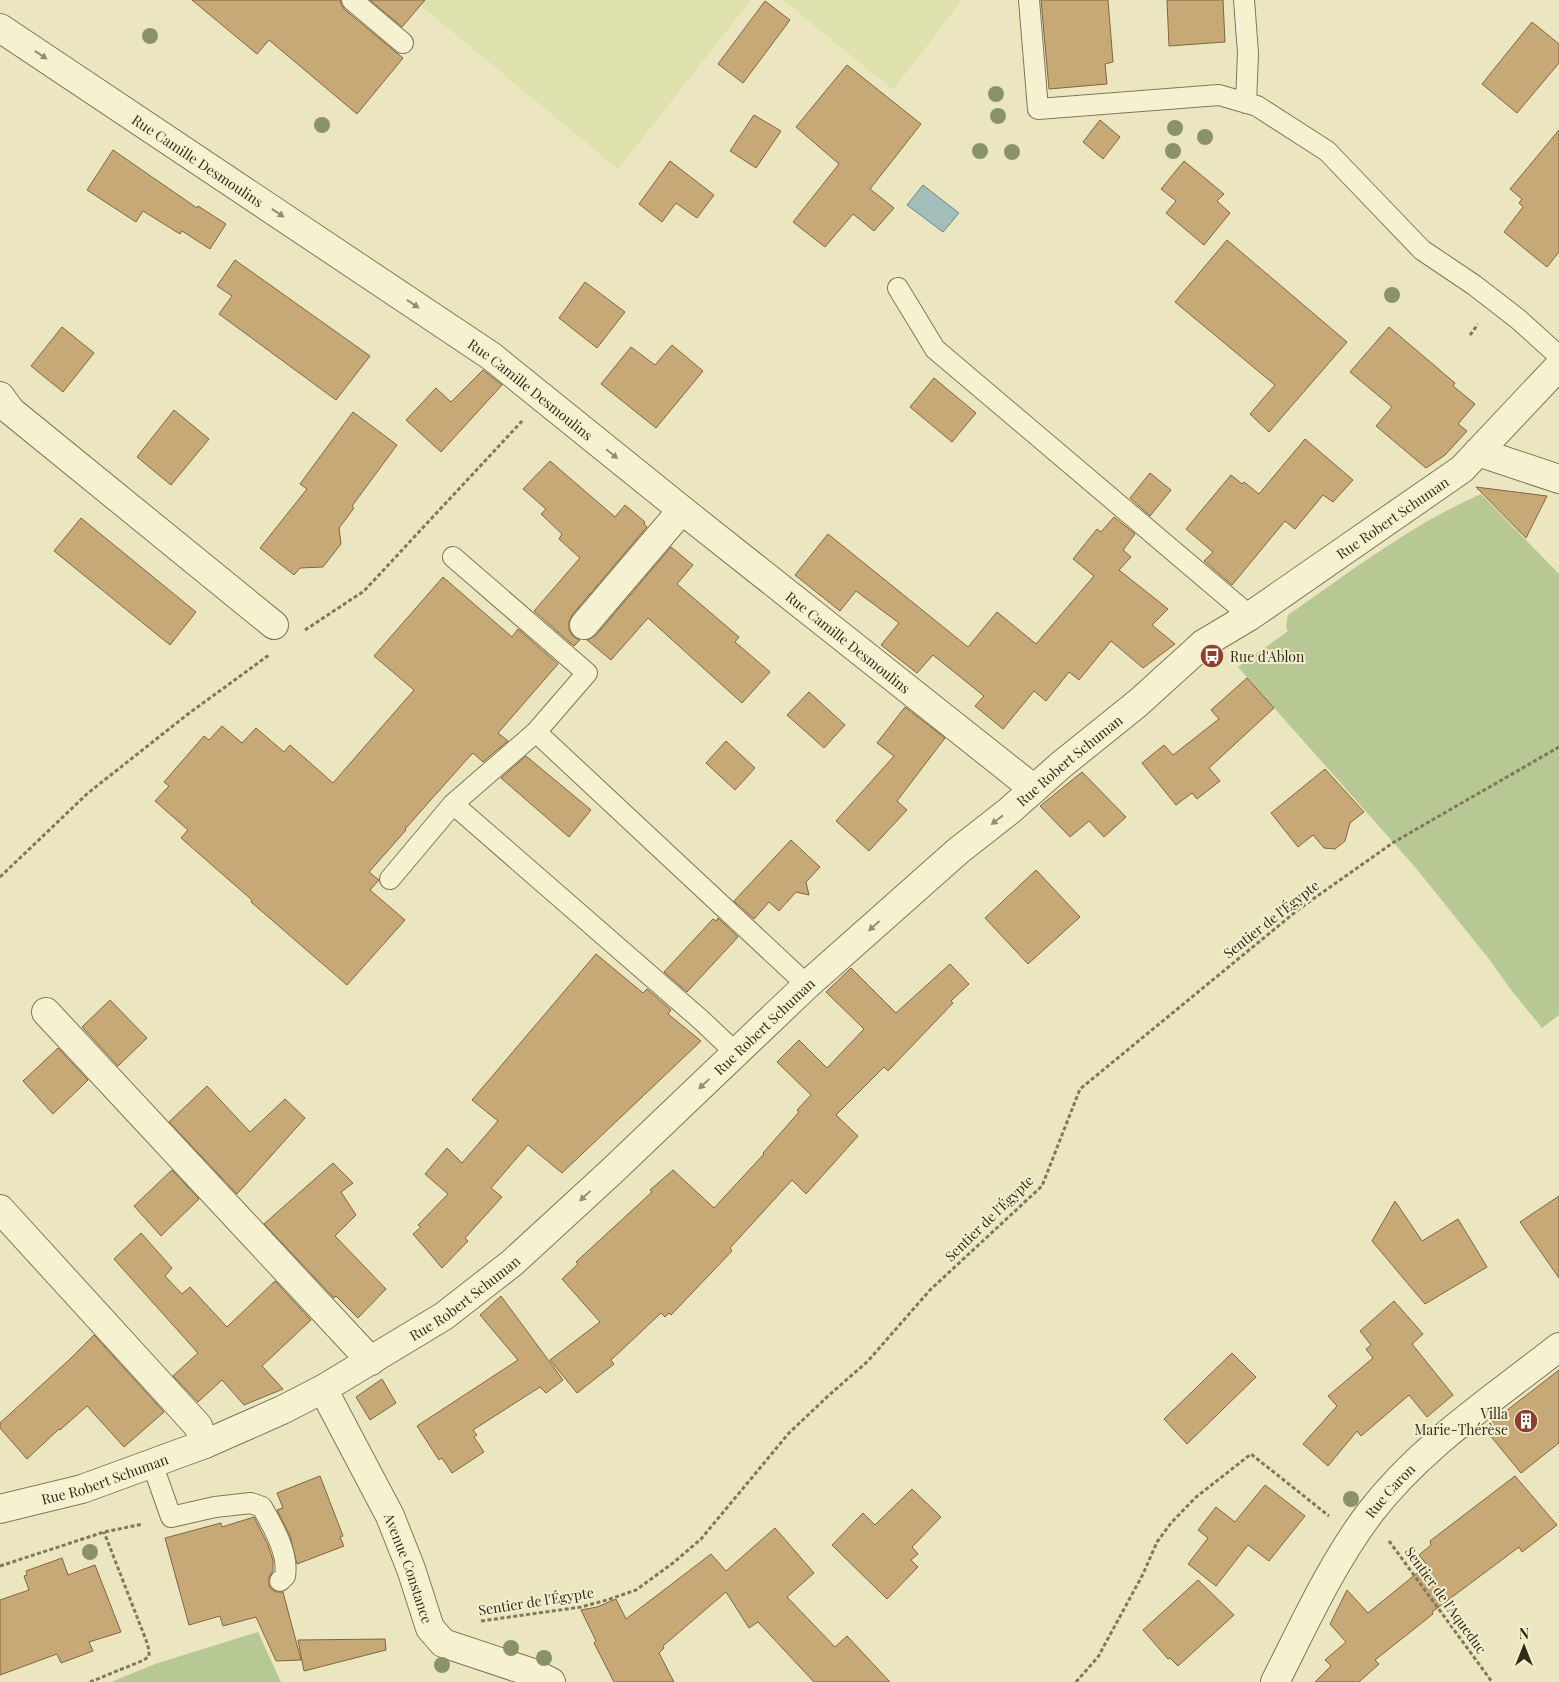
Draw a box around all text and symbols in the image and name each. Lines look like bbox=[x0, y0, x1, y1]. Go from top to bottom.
one-way arrow bbox=[34, 50, 47, 60]
street label: Rue Camille Desmoulins bbox=[129, 110, 267, 211]
one-way arrow bbox=[271, 209, 284, 218]
one-way arrow bbox=[406, 299, 419, 309]
street label: Rue Camille Desmoulins bbox=[465, 334, 597, 444]
one-way arrow bbox=[605, 448, 618, 459]
street label: Rue Robert Schuman bbox=[1332, 471, 1453, 563]
street label: Rue Camille Desmoulins bbox=[782, 587, 915, 697]
bus stop icon: Rue d'Ablon bbox=[1199, 643, 1225, 669]
place label: Rue d'Ablon bbox=[1230, 647, 1305, 666]
street label: Rue Robert Schuman bbox=[1012, 710, 1126, 810]
one-way arrow bbox=[990, 815, 1004, 825]
street label: Sentier de l'Égypte bbox=[1219, 876, 1323, 962]
one-way arrow bbox=[867, 920, 880, 931]
street label: Rue Robert Schuman bbox=[709, 973, 819, 1079]
one-way arrow bbox=[698, 1078, 710, 1090]
street label: Sentier de l'Égypte bbox=[940, 1171, 1038, 1265]
one-way arrow bbox=[580, 1190, 592, 1202]
street label: Rue Robert Schuman bbox=[406, 1251, 524, 1344]
place label: Villa Marie-Thérèse bbox=[1414, 1404, 1508, 1439]
building icon: Villa Marie-Thérèse bbox=[1513, 1408, 1539, 1434]
street label: Rue Robert Schuman bbox=[39, 1449, 171, 1508]
street label: Rue Caron bbox=[1360, 1459, 1419, 1521]
street label: Avenue Constance bbox=[380, 1509, 437, 1626]
street label: Sentier de l'Aqueduc bbox=[1401, 1543, 1491, 1657]
street label: Sentier de l'Égypte bbox=[477, 1583, 595, 1619]
north arrow bbox=[1499, 1622, 1549, 1672]
text: N bbox=[1519, 1624, 1529, 1643]

